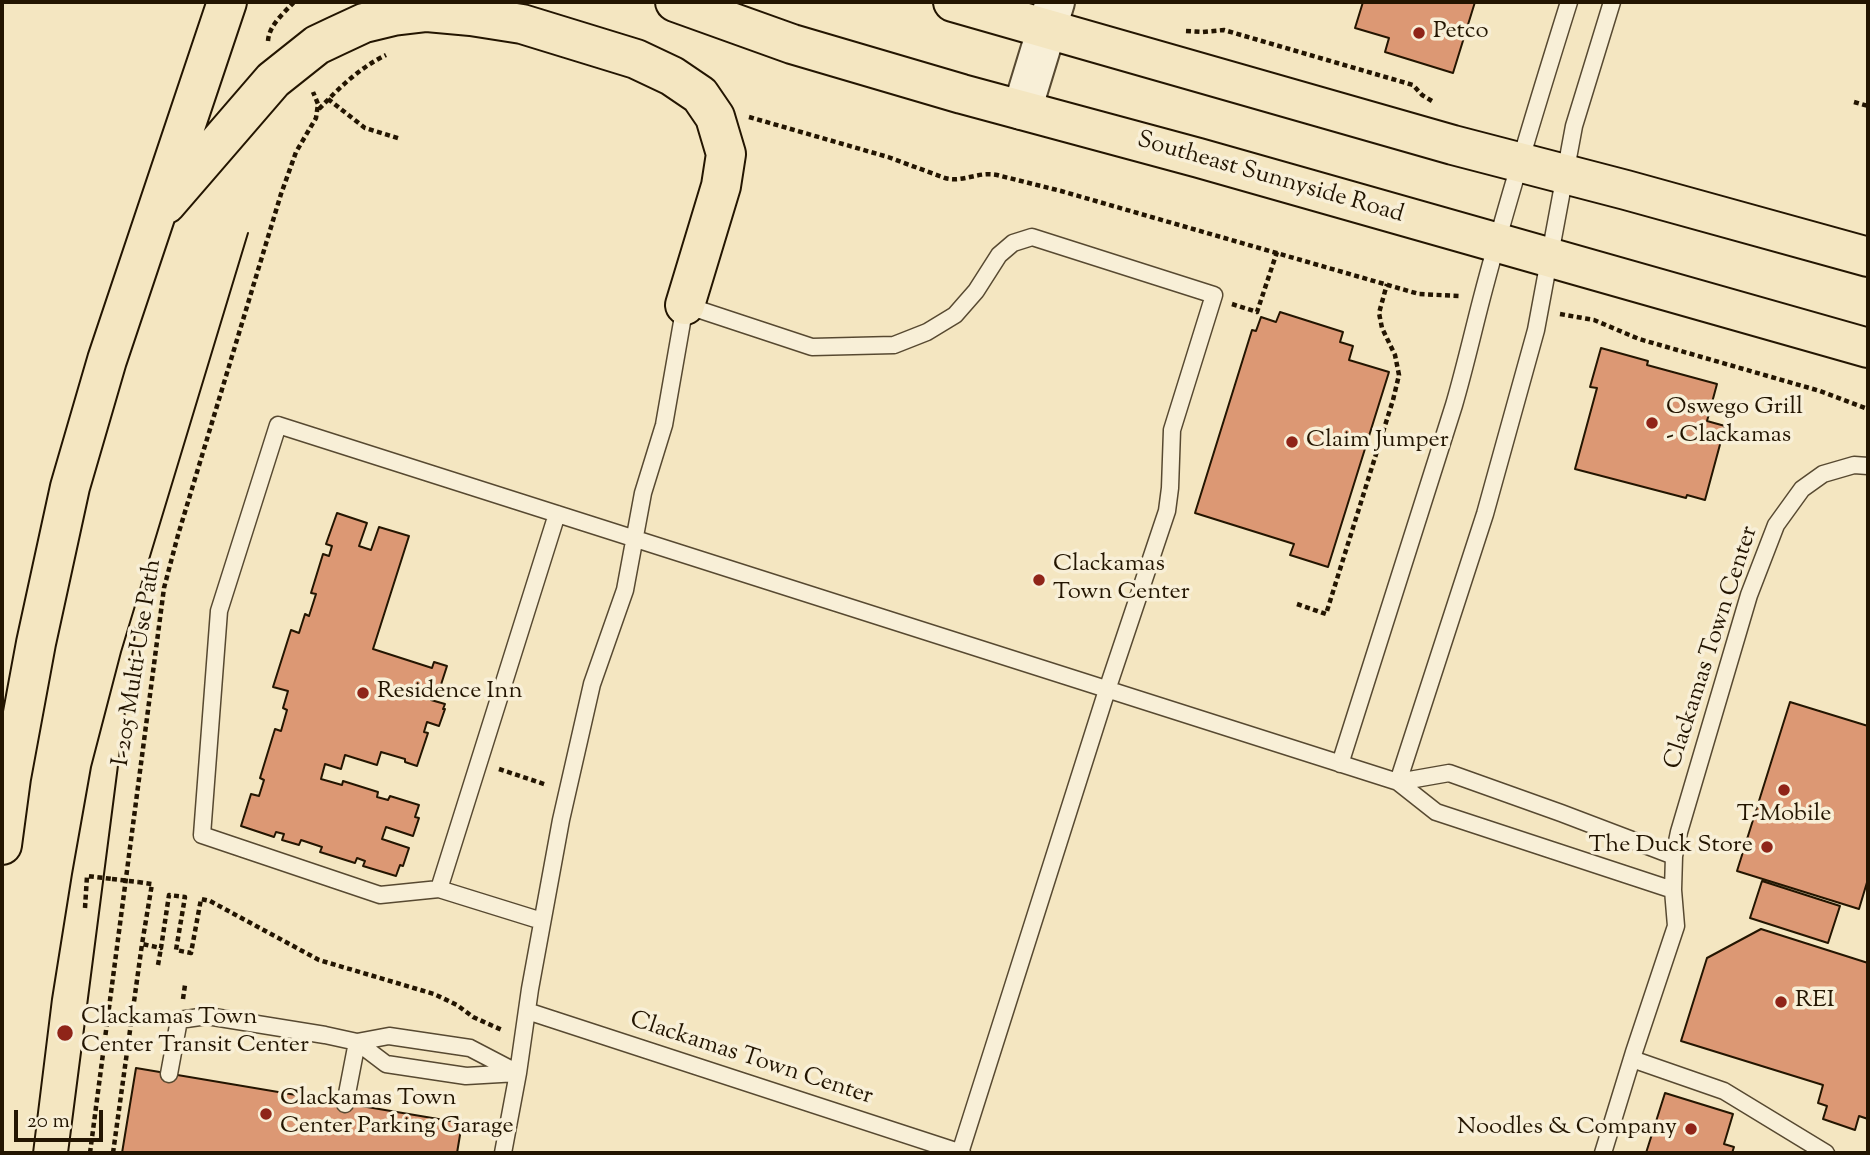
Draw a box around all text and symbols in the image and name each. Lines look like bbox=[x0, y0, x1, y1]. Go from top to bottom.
place label: Petco bbox=[1433, 19, 1489, 47]
marker: Petco bbox=[1411, 25, 1427, 41]
street label: Southeast Sunnyside Road bbox=[1133, 127, 1407, 231]
place label: Oswego Grill - Clackamas bbox=[1666, 395, 1803, 451]
marker: Oswego Grill - Clackamas bbox=[1644, 415, 1660, 431]
place label: Claim Jumper bbox=[1306, 428, 1449, 456]
marker: Claim Jumper bbox=[1284, 434, 1300, 450]
street label: Clackamas Town Center bbox=[1660, 523, 1766, 773]
place label: Clackamas Town Center bbox=[1053, 552, 1190, 608]
street label: I-205 Multi-Use Path bbox=[108, 558, 170, 768]
marker: Clackamas Town Center bbox=[1031, 572, 1047, 588]
place label: Residence Inn bbox=[377, 679, 523, 707]
marker: Residence Inn bbox=[355, 685, 371, 701]
marker: T-Mobile bbox=[1776, 782, 1792, 798]
place label: T-Mobile bbox=[1737, 802, 1831, 830]
place label: The Duck Store bbox=[1588, 833, 1753, 861]
marker: The Duck Store bbox=[1759, 839, 1775, 855]
place label: REI bbox=[1795, 988, 1835, 1016]
marker: REI bbox=[1773, 994, 1789, 1010]
place label: Clackamas Town Center Transit Center bbox=[81, 1005, 309, 1061]
street label: Clackamas Town Center bbox=[626, 1007, 876, 1113]
marker: Clackamas Town Center Transit Center bbox=[55, 1023, 75, 1043]
place label: Clackamas Town Center Parking Garage bbox=[280, 1086, 514, 1142]
scale bar bbox=[18, 1096, 107, 1140]
marker: Clackamas Town Center Parking Garage bbox=[258, 1106, 274, 1122]
text: 20 m bbox=[27, 1107, 70, 1137]
place label: Noodles & Company bbox=[1457, 1115, 1677, 1143]
marker: Noodles & Company bbox=[1683, 1121, 1699, 1137]

